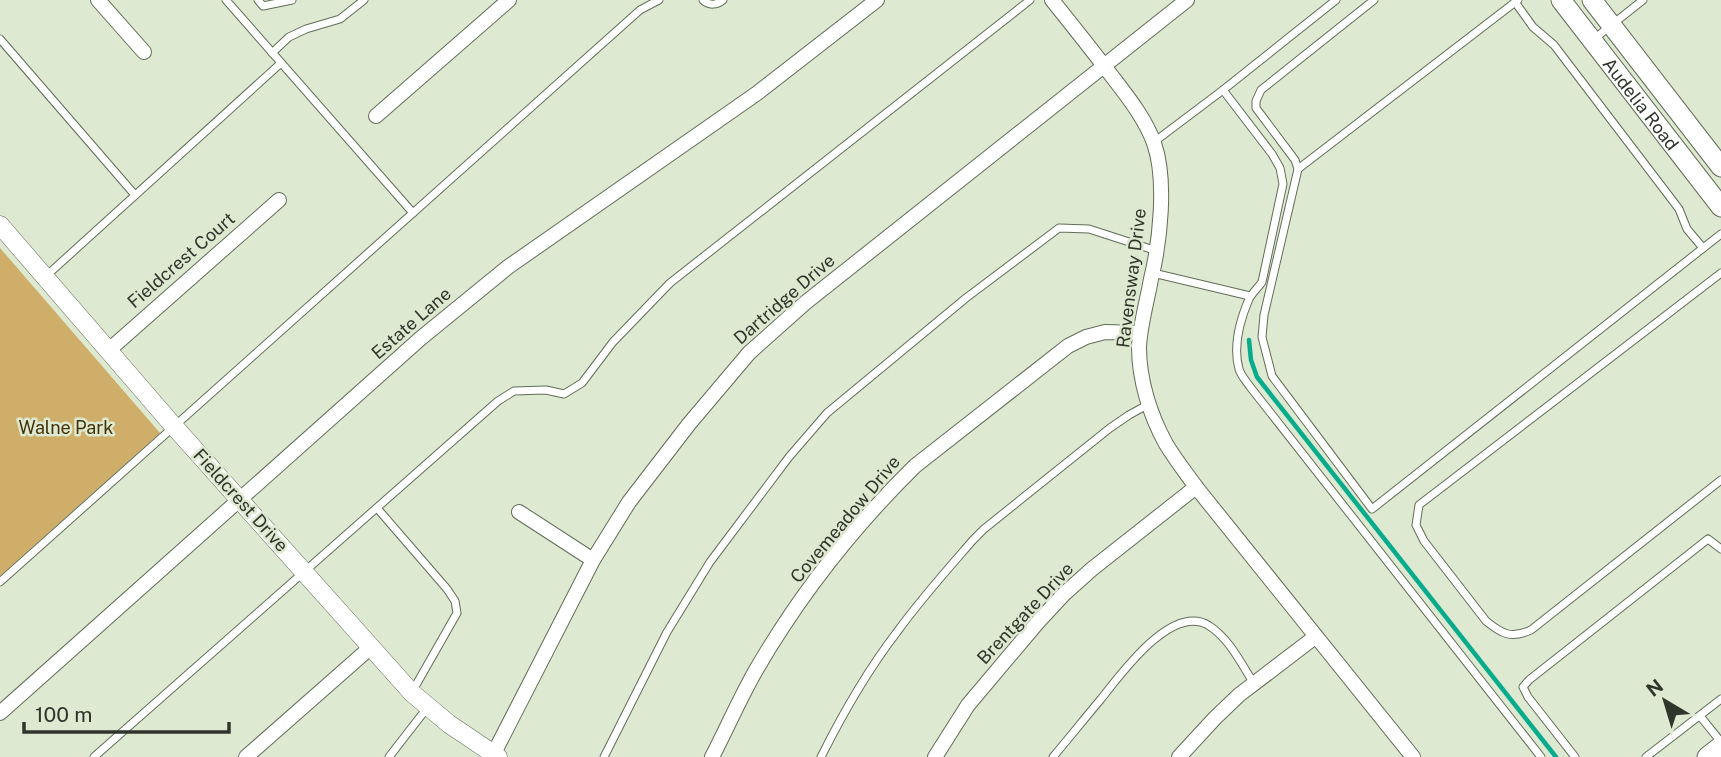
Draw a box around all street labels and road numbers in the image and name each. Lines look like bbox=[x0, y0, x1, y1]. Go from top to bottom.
street label: Audelia Road bbox=[1599, 53, 1683, 154]
street label: Ravensway Drive bbox=[1112, 207, 1150, 349]
street label: Fieldcrest Court bbox=[123, 208, 239, 312]
street label: Dartridge Drive bbox=[729, 249, 839, 349]
street label: Estate Lane bbox=[367, 283, 455, 363]
street label: Fieldcrest Drive bbox=[189, 444, 293, 556]
street label: Covemeadow Drive bbox=[786, 451, 904, 587]
street label: Brentgate Drive bbox=[973, 558, 1077, 668]

